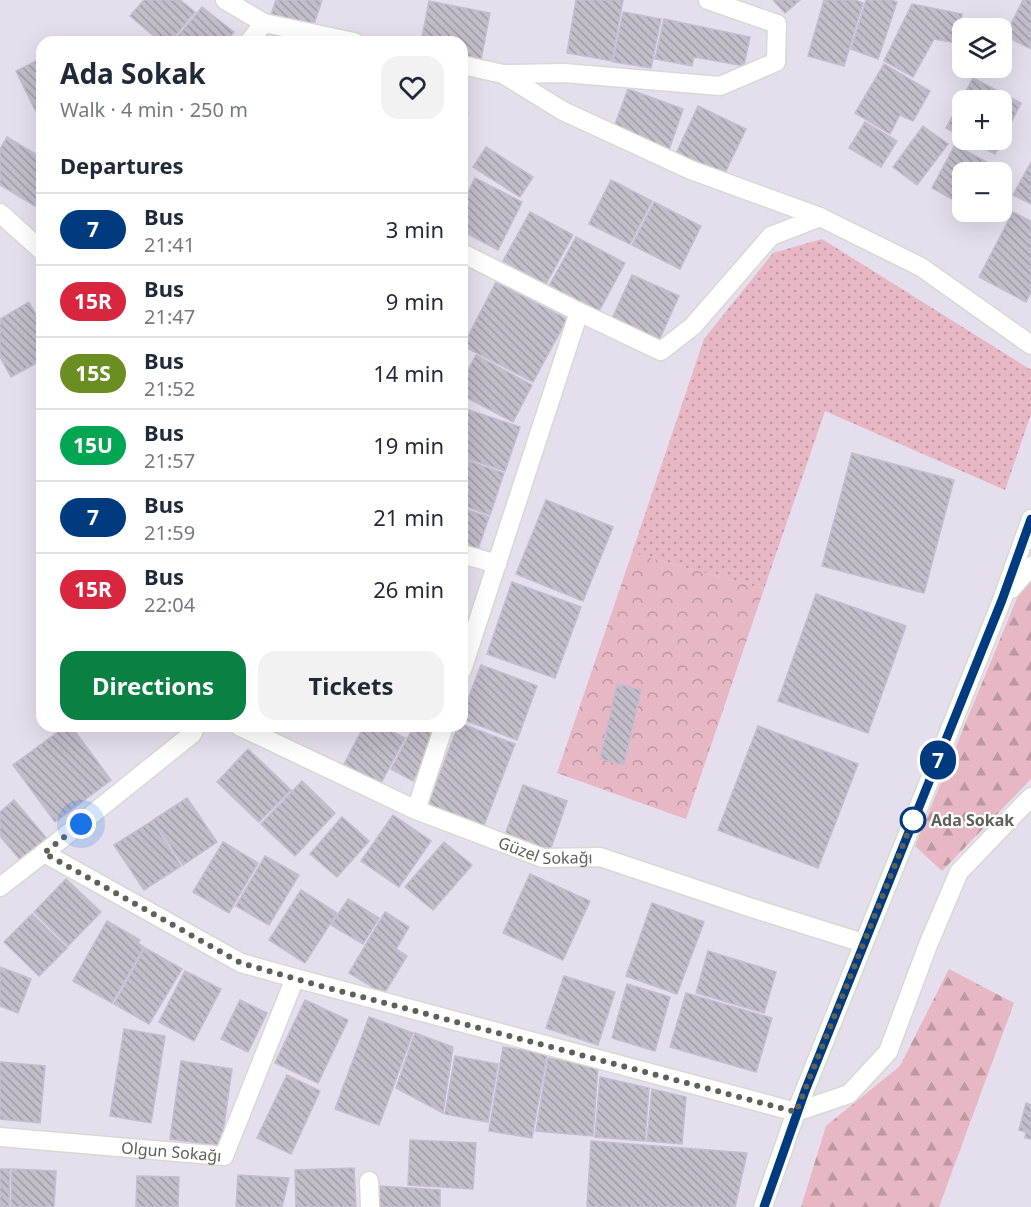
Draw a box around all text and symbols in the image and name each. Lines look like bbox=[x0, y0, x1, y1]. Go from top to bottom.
map controls bbox=[952, 18, 1012, 222]
button: layers bbox=[952, 18, 1012, 78]
text: Ada Sokak bbox=[60, 54, 206, 92]
button: heart bbox=[381, 56, 444, 119]
button: + bbox=[952, 90, 1012, 150]
text: Walk · 4 min · 250 m bbox=[60, 96, 248, 123]
text: Departures bbox=[60, 150, 184, 180]
button: − bbox=[952, 162, 1012, 222]
text: Bus bbox=[144, 201, 184, 231]
text: 3 min bbox=[386, 214, 444, 244]
text: 7 bbox=[87, 215, 99, 243]
text: 21:41 bbox=[144, 231, 195, 258]
text: Bus bbox=[144, 273, 184, 303]
text: 9 min bbox=[386, 286, 444, 316]
text: 15R bbox=[74, 287, 112, 315]
text: 21:47 bbox=[144, 303, 195, 330]
text: Bus bbox=[144, 345, 184, 375]
text: 14 min bbox=[373, 358, 444, 388]
text: 15S bbox=[75, 359, 111, 387]
text: 21:52 bbox=[144, 375, 195, 402]
text: Bus bbox=[144, 417, 184, 447]
text: 19 min bbox=[373, 430, 444, 460]
text: 15U bbox=[73, 431, 113, 459]
text: 21:57 bbox=[144, 447, 195, 474]
text: Bus bbox=[144, 489, 184, 519]
text: 21 min bbox=[373, 502, 444, 532]
text: 7 bbox=[87, 503, 99, 531]
text: 21:59 bbox=[144, 519, 195, 546]
text: Bus bbox=[144, 561, 184, 591]
text: 26 min bbox=[373, 574, 444, 604]
text: 15R bbox=[74, 575, 112, 603]
text: 22:04 bbox=[144, 591, 195, 618]
button: Directions bbox=[60, 651, 246, 720]
button: Tickets bbox=[258, 651, 444, 720]
line badge: 7 bbox=[918, 740, 958, 780]
text: 7 bbox=[932, 746, 944, 774]
marker: Ada Sokak bbox=[900, 807, 926, 833]
your location bbox=[66, 809, 96, 839]
place label: Ada Sokak bbox=[931, 809, 1014, 831]
street label: Güzel Sokağı bbox=[495, 831, 593, 869]
street label: Olgun Sokağı bbox=[120, 1136, 222, 1167]

